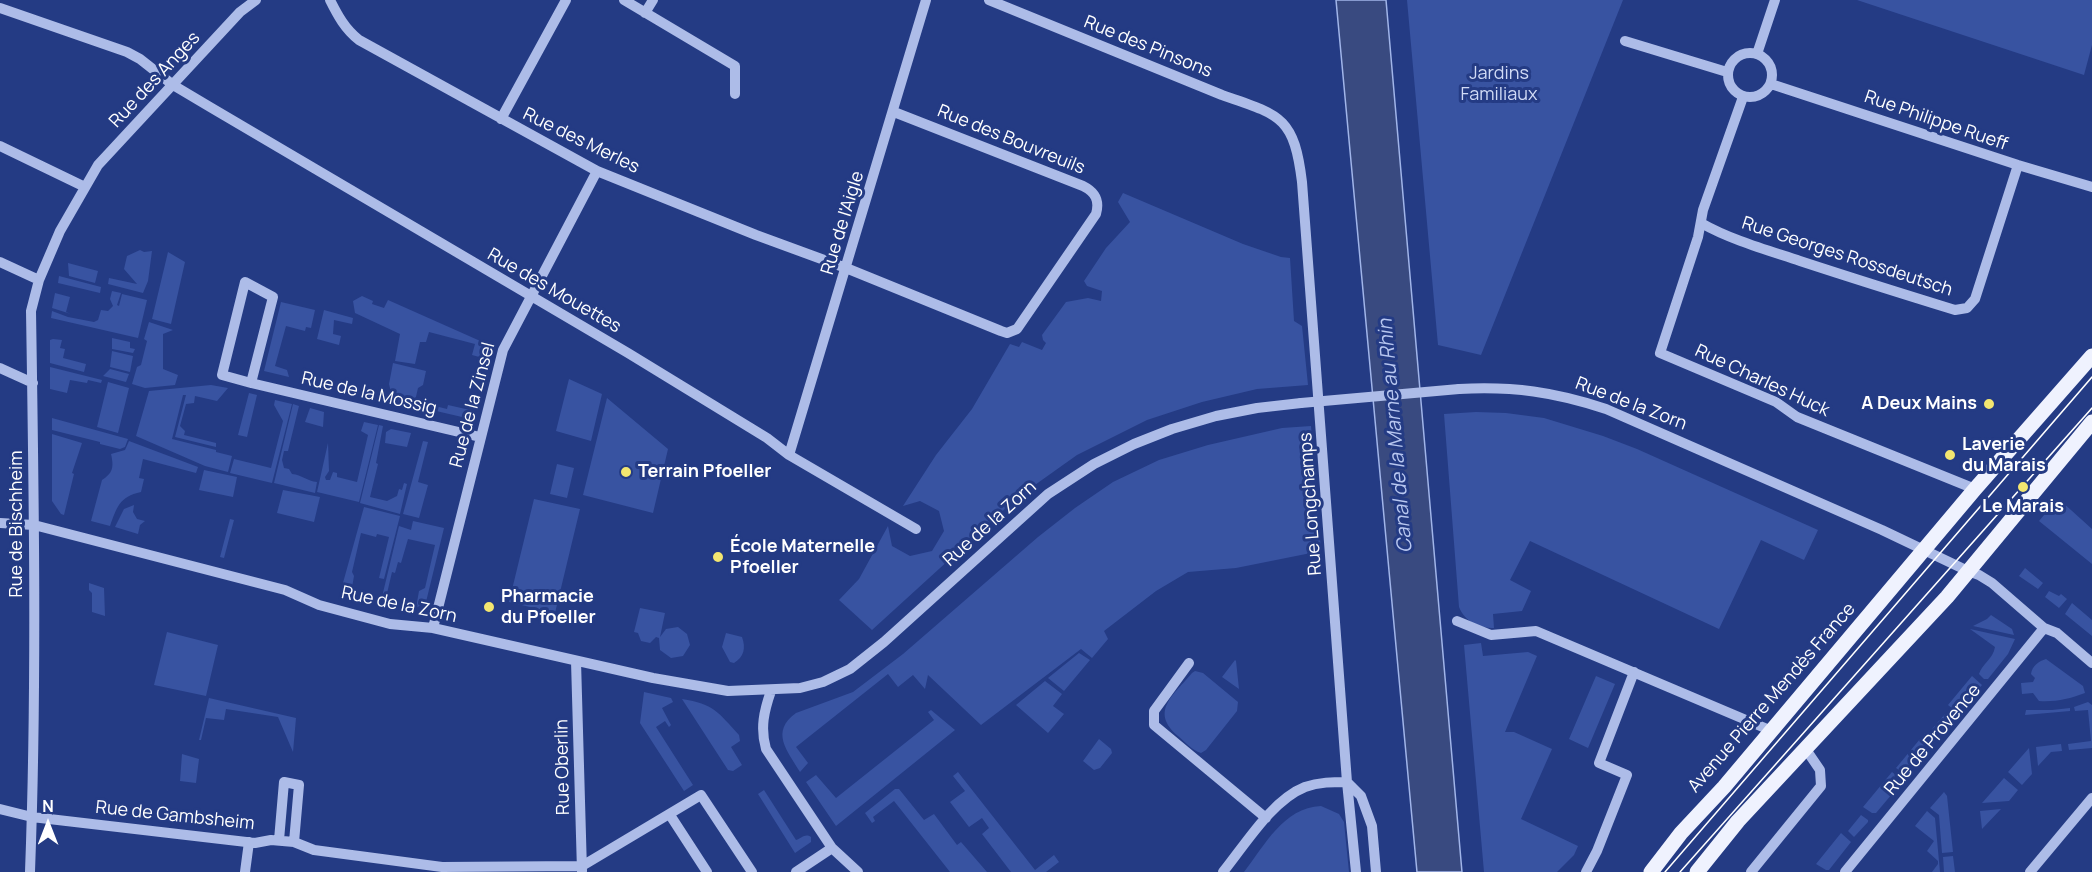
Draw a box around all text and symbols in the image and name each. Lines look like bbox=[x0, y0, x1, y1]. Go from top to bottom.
street label: Rue des Pinsons bbox=[1081, 11, 1215, 83]
street label: Rue des Anges bbox=[105, 28, 205, 132]
park label: Jardins Familiaux bbox=[1461, 63, 1537, 106]
street label: Rue Philippe Rueff bbox=[1861, 86, 2011, 156]
street label: Rue des Bouvreuils bbox=[934, 101, 1088, 179]
street label: Rue des Merles bbox=[519, 104, 643, 178]
street label: Rue de l'Aigle bbox=[817, 169, 869, 277]
street label: Rue Georges Rossdeutsch bbox=[1739, 213, 1955, 301]
street label: Rue des Mouettes bbox=[483, 244, 625, 338]
water label: Canal de la Marne au Rhin bbox=[1374, 318, 1418, 554]
street label: Rue de la Zinsel bbox=[446, 340, 500, 470]
street label: Rue Charles Huck bbox=[1691, 340, 1833, 422]
street label: Rue de la Mossig bbox=[299, 368, 439, 420]
street label: Rue de la Zorn bbox=[1572, 373, 1690, 435]
place label: A Deux Mains bbox=[1861, 393, 1977, 415]
marker: A Deux Mains bbox=[1982, 397, 1996, 411]
street label: Rue Longchamps bbox=[1295, 432, 1327, 576]
place label: Laverie du Marais bbox=[1962, 434, 2046, 476]
marker: Laverie du Marais bbox=[1943, 448, 1957, 462]
street label: Rue de Bischheim bbox=[6, 451, 28, 597]
place label: Terrain Pfoeller bbox=[638, 461, 771, 483]
marker: Terrain Pfoeller bbox=[619, 465, 633, 479]
street label: Rue de la Zorn bbox=[939, 477, 1041, 571]
marker: Le Marais bbox=[2016, 480, 2030, 494]
place label: Le Marais bbox=[1982, 496, 2064, 518]
place label: École Maternelle Pfoeller bbox=[730, 536, 875, 578]
marker: École Maternelle Pfoeller bbox=[711, 550, 725, 564]
street label: Rue de la Zorn bbox=[339, 582, 459, 628]
place label: Pharmacie du Pfoeller bbox=[501, 586, 596, 628]
street label: Avenue Pierre Mendès France bbox=[1684, 599, 1860, 797]
marker: Pharmacie du Pfoeller bbox=[482, 600, 496, 614]
street label: Rue de Provence bbox=[1880, 680, 1986, 800]
street label: Rue Oberlin bbox=[551, 719, 575, 815]
north arrow bbox=[18, 794, 78, 854]
text: N bbox=[42, 795, 54, 817]
street label: Rue de Gambsheim bbox=[95, 797, 255, 835]

